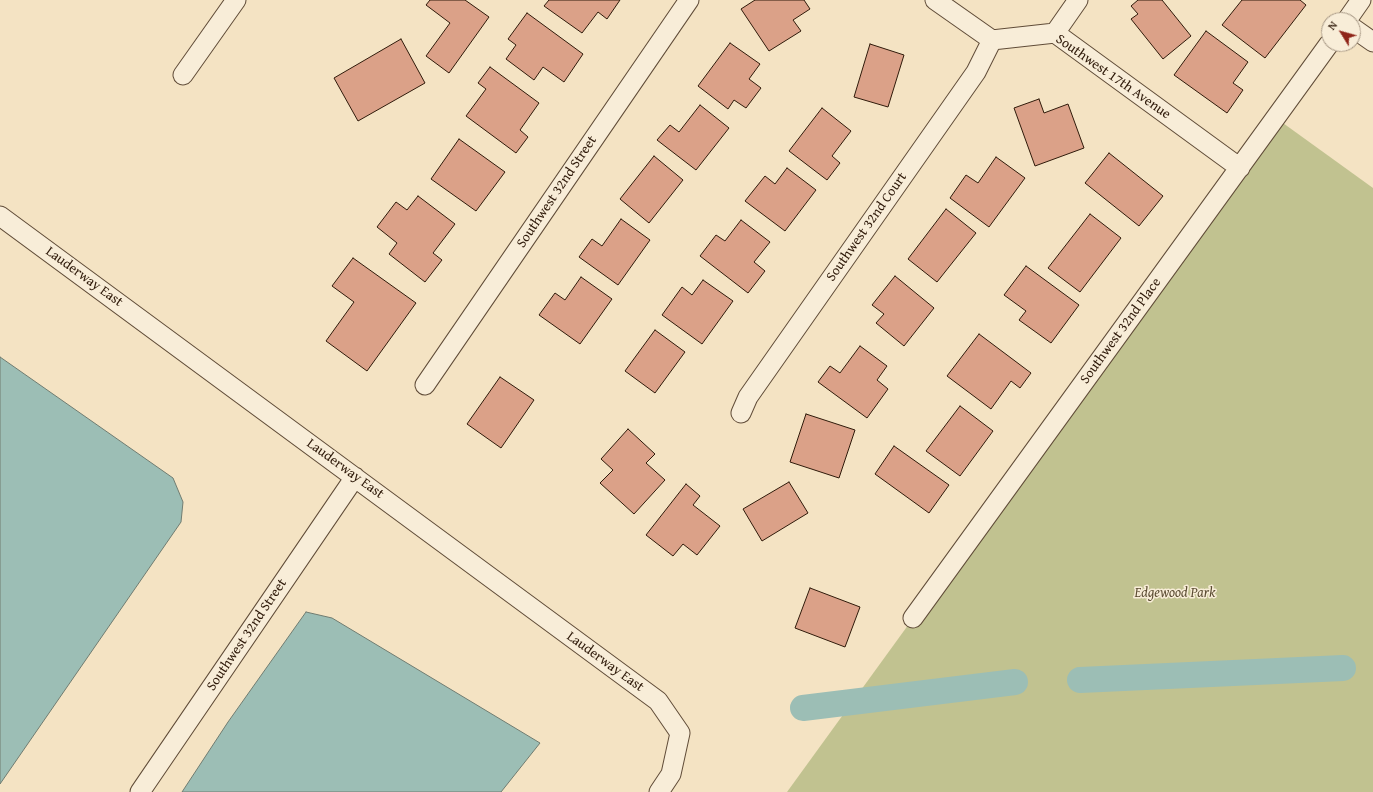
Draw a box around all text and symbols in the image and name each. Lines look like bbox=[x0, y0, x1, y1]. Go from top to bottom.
north arrow bbox=[1321, 12, 1361, 52]
text: N bbox=[1324, 18, 1341, 33]
street label: Southwest 17th Avenue bbox=[1052, 31, 1174, 123]
street label: Southwest 32nd Street bbox=[513, 133, 601, 251]
street label: Southwest 32nd Court bbox=[823, 169, 911, 285]
street label: Lauderway East bbox=[42, 243, 126, 311]
street label: Southwest 32nd Place bbox=[1077, 275, 1165, 387]
street label: Lauderway East bbox=[303, 435, 387, 503]
street label: Southwest 32nd Street bbox=[203, 576, 291, 694]
park label: Edgewood Park bbox=[1135, 585, 1215, 601]
street label: Lauderway East bbox=[563, 628, 647, 696]

